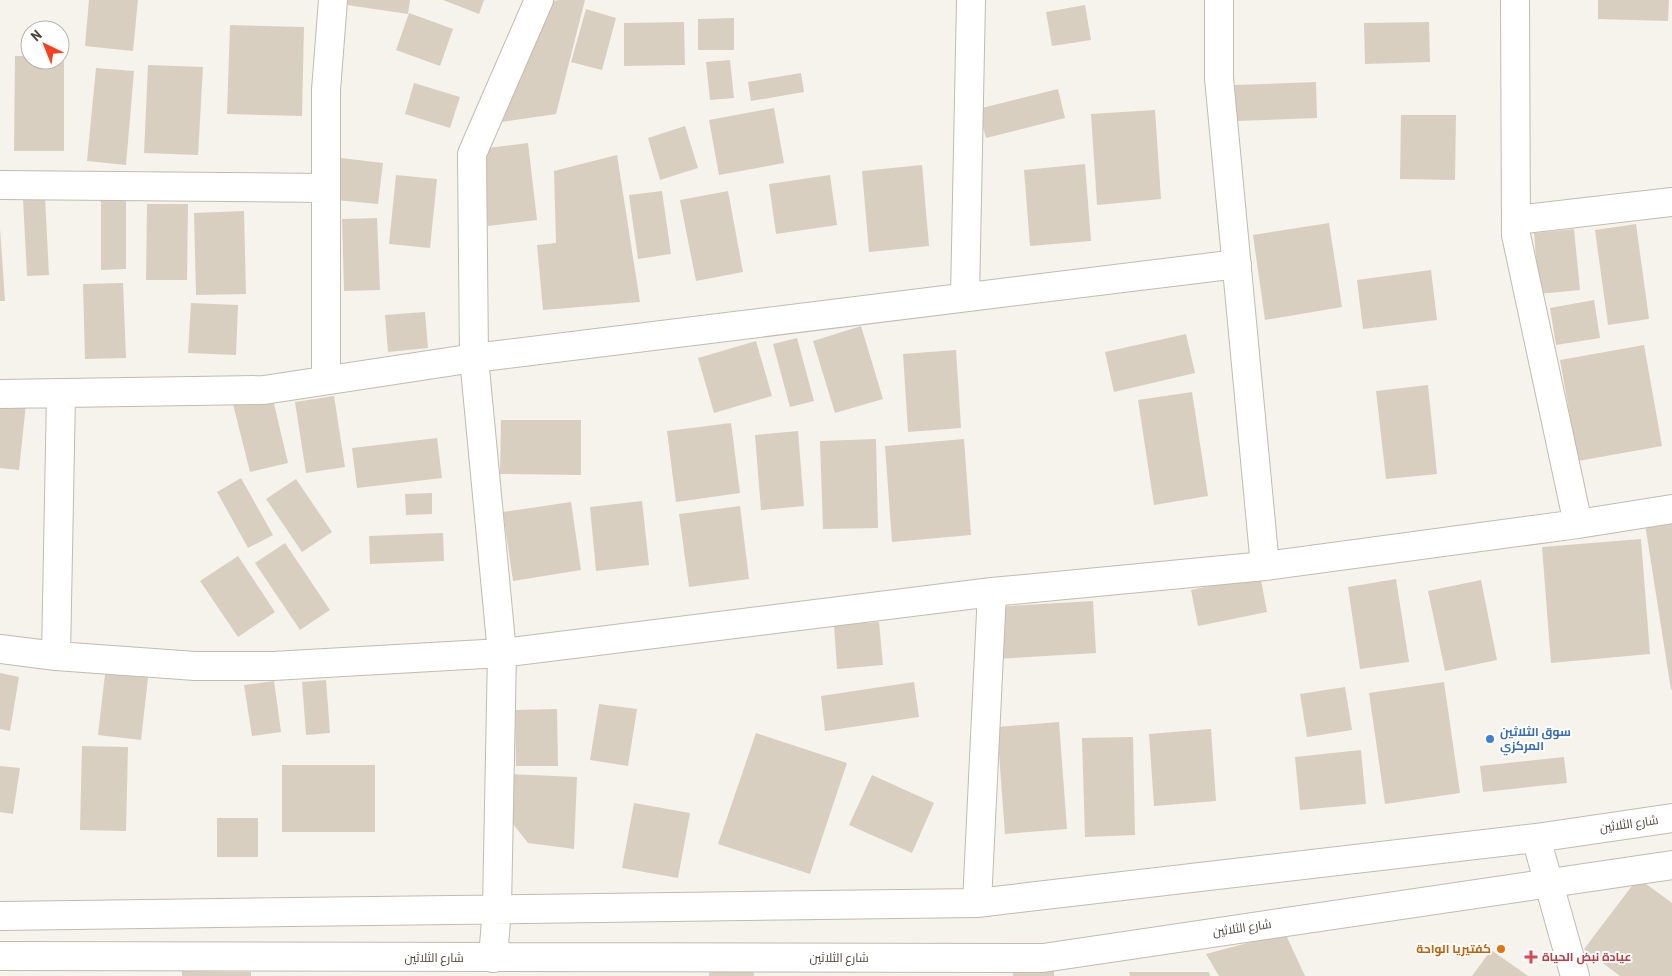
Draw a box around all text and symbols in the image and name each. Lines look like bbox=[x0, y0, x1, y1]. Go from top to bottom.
north arrow bbox=[20, 20, 70, 70]
text: N bbox=[28, 27, 45, 44]
place label: سوق الثلاثين المركزي bbox=[1500, 725, 1571, 756]
marker: سوق الثلاثين المركزي bbox=[1484, 733, 1496, 745]
street label: شارع الثلاثين bbox=[1599, 813, 1660, 836]
street label: شارع الثلاثين bbox=[1212, 917, 1273, 940]
place label: كفتيريا الواحة bbox=[1416, 942, 1491, 957]
marker: كفتيريا الواحة bbox=[1495, 943, 1507, 955]
marker: عيادة نبض الحياة bbox=[1524, 950, 1538, 964]
place label: عيادة نبض الحياة bbox=[1542, 950, 1632, 965]
street label: شارع الثلاثين bbox=[404, 951, 464, 966]
street label: شارع الثلاثين bbox=[809, 951, 869, 966]

